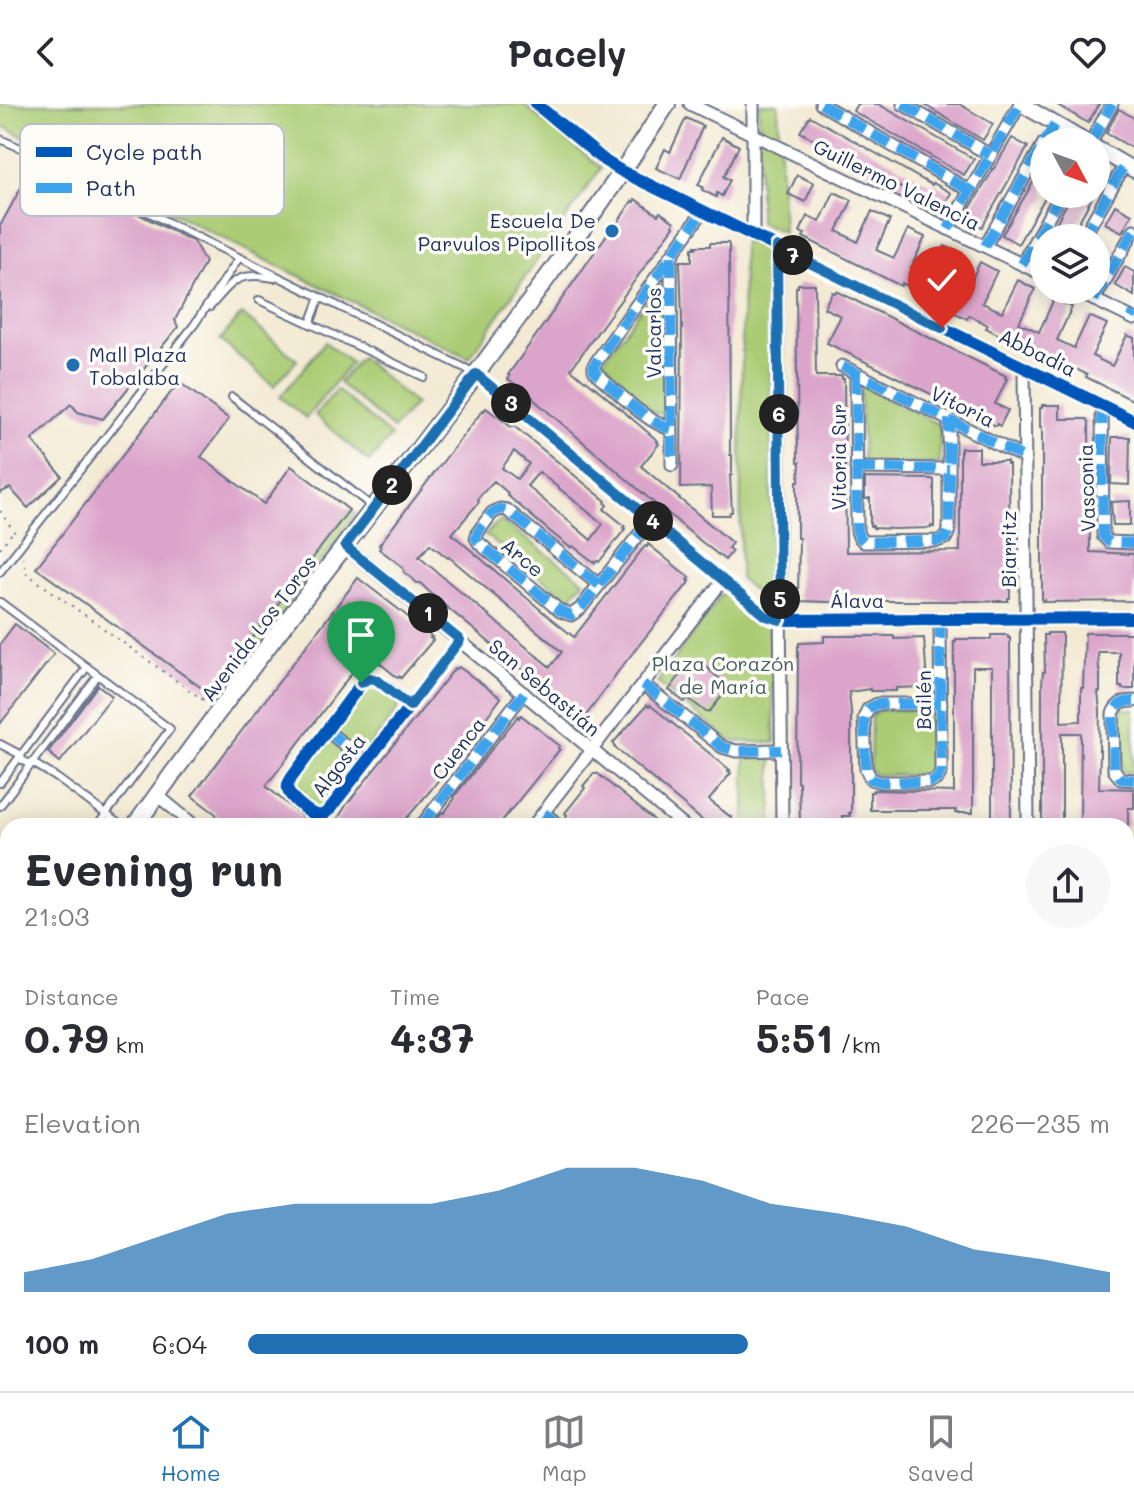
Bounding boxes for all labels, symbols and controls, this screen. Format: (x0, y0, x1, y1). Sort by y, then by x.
text: Pacely (508, 29, 626, 76)
icon: back (24, 30, 68, 74)
icon: heart (1066, 30, 1110, 74)
legend (20, 124, 284, 216)
north arrow (1030, 128, 1110, 208)
map controls (1030, 128, 1110, 304)
street label: Guillermo Valencia (809, 132, 985, 236)
text: Cycle path (86, 137, 202, 166)
text: Path (86, 173, 135, 202)
place label: Escuela De Parvulos Pipollitos (418, 207, 596, 256)
marker: Escuela De Parvulos Pipollitos (603, 222, 621, 240)
button: layers (1030, 224, 1110, 304)
pin: 7 (773, 235, 813, 275)
text: 7 (787, 240, 799, 269)
pin (908, 246, 976, 328)
icon: check (920, 258, 964, 302)
street label: Valcarlos (640, 287, 666, 379)
street label: Abbadia (995, 322, 1081, 382)
place label: Mall Plaza Tobalaba (89, 341, 187, 390)
marker: Mall Plaza Tobalaba (64, 356, 82, 374)
street label: Vitoria (927, 379, 999, 433)
pin: 3 (491, 383, 531, 423)
text: 3 (504, 388, 518, 417)
pin: 6 (759, 394, 799, 434)
text: 6 (772, 399, 786, 428)
street label: Vitoria Sur (825, 404, 851, 510)
street label: Vasconia (1071, 443, 1101, 533)
pin: 2 (372, 465, 412, 505)
text: 2 (386, 470, 398, 499)
pin: 4 (633, 501, 673, 541)
text: 4 (646, 506, 660, 535)
street label: Biarritz (995, 510, 1021, 588)
street label: Arce (496, 532, 550, 582)
street label: Avenida Los Toros (194, 550, 322, 706)
pin: 5 (760, 579, 800, 619)
text: 5 (774, 584, 786, 613)
street label: Álava (830, 587, 884, 613)
pin: 1 (408, 593, 448, 633)
text: 1 (423, 598, 433, 627)
pin (327, 601, 395, 683)
icon: arrive (339, 613, 383, 657)
street label: San Sebastián (484, 633, 606, 741)
park label: Plaza Corazón de María (652, 650, 794, 699)
street label: Bailén (910, 670, 936, 730)
street label: Cuenca (425, 711, 491, 785)
street label: Algosta (305, 728, 371, 802)
text: Evening run (24, 840, 283, 897)
button: share (1026, 844, 1110, 928)
text: 21:03 (24, 899, 89, 933)
text: Distance (24, 982, 119, 1011)
text: Time (390, 982, 440, 1011)
text: Pace (756, 982, 810, 1011)
text: 0.79 (24, 1011, 108, 1063)
text: 4:37 (390, 1011, 474, 1063)
text: 5:51 (756, 1011, 833, 1063)
text: km (108, 1030, 145, 1059)
text: /km (833, 1030, 881, 1059)
text: Elevation (24, 1106, 141, 1140)
text: 226–235 m (970, 1106, 1110, 1140)
text: 100 m (24, 1327, 99, 1361)
text: 6:04 (152, 1327, 207, 1361)
tab: Home (161, 1410, 221, 1487)
tab: Map (542, 1410, 587, 1487)
tab: Saved (908, 1410, 973, 1487)

